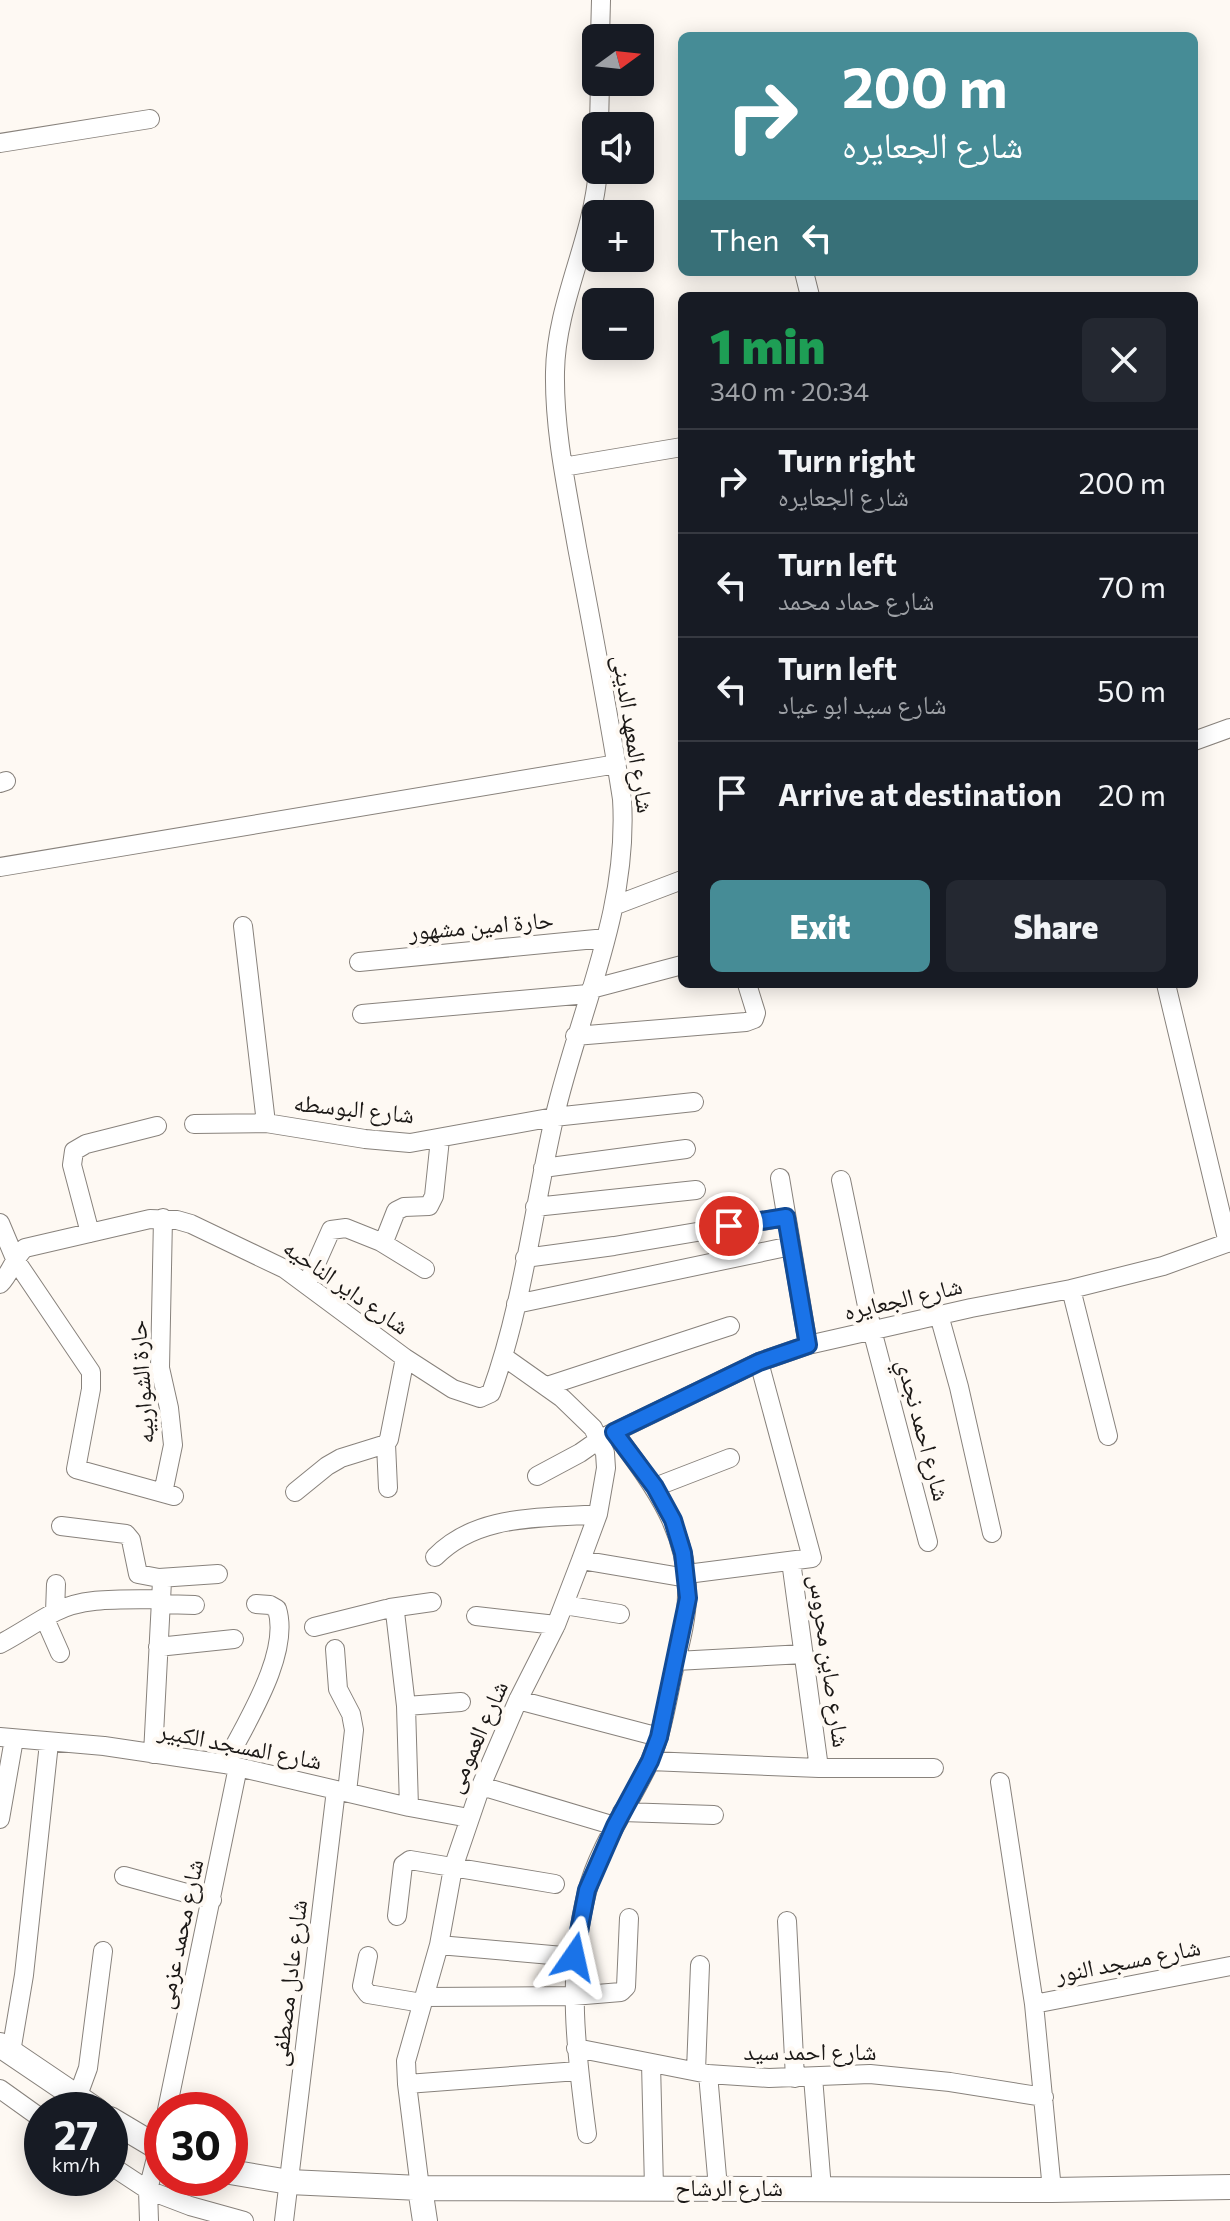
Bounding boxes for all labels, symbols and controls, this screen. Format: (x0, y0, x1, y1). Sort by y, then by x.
north arrow (582, 24, 654, 96)
map controls (582, 24, 654, 360)
text: 200 m (842, 51, 1008, 120)
icon: right (710, 64, 814, 168)
button: sound (582, 112, 654, 184)
text: شارع الجعايره (842, 121, 1023, 165)
button: + (582, 200, 654, 272)
icon: left (795, 216, 839, 260)
text: Then (710, 220, 779, 257)
button: − (582, 288, 654, 360)
text: 1 min (710, 315, 825, 374)
button: close (1082, 318, 1166, 402)
text: 340 m · 20:34 (710, 375, 869, 406)
text: Turn right (778, 441, 915, 478)
icon: right (710, 459, 754, 503)
text: 200 m (1078, 463, 1166, 500)
text: شارع الجعايره (778, 480, 909, 511)
text: Turn left (778, 545, 897, 582)
icon: left (710, 563, 754, 607)
text: 70 m (1099, 567, 1166, 604)
text: شارع حماد محمد (778, 584, 934, 615)
text: Turn left (778, 649, 897, 686)
street label: شارع المعهد الدينى (606, 653, 661, 815)
icon: left (710, 667, 754, 711)
text: 50 m (1097, 671, 1166, 708)
text: شارع سيد ابو عياد (778, 688, 947, 719)
icon: arrive (710, 771, 754, 815)
text: Arrive at destination (778, 775, 1062, 812)
text: 20 m (1098, 775, 1166, 812)
button: Exit (710, 880, 930, 972)
button: Share (946, 880, 1166, 972)
street label: حارة امين مشهور (406, 904, 555, 946)
street label: شارع البوسطه (292, 1087, 416, 1130)
pin (695, 1192, 763, 1260)
icon: arrive (707, 1204, 751, 1248)
street label: شارع داير الناحيه (277, 1232, 415, 1341)
street label: شارع الجعايره (841, 1270, 965, 1327)
street label: حارة الشواربيه (122, 1319, 160, 1445)
street label: شارع احمد نجدي (886, 1355, 957, 1505)
street label: شارع صاين محروس (802, 1573, 857, 1749)
street label: شارع العمومى (438, 1676, 515, 1798)
street label: شارع المسجد الكبير (155, 1714, 325, 1777)
street label: شارع محمد عزمى (149, 1856, 211, 2012)
street label: شارع عادل مصطفى (263, 1898, 314, 2068)
position arrow (532, 1915, 616, 1999)
street label: شارع مسجد النور (1052, 1931, 1203, 1990)
street label: شارع احمد سيد (744, 2036, 876, 2067)
speed limit sign: 30 (144, 2092, 248, 2196)
text: 27 (54, 2109, 98, 2158)
text: km/h (52, 2152, 100, 2176)
street label: شارع الرشاح (675, 2172, 783, 2203)

